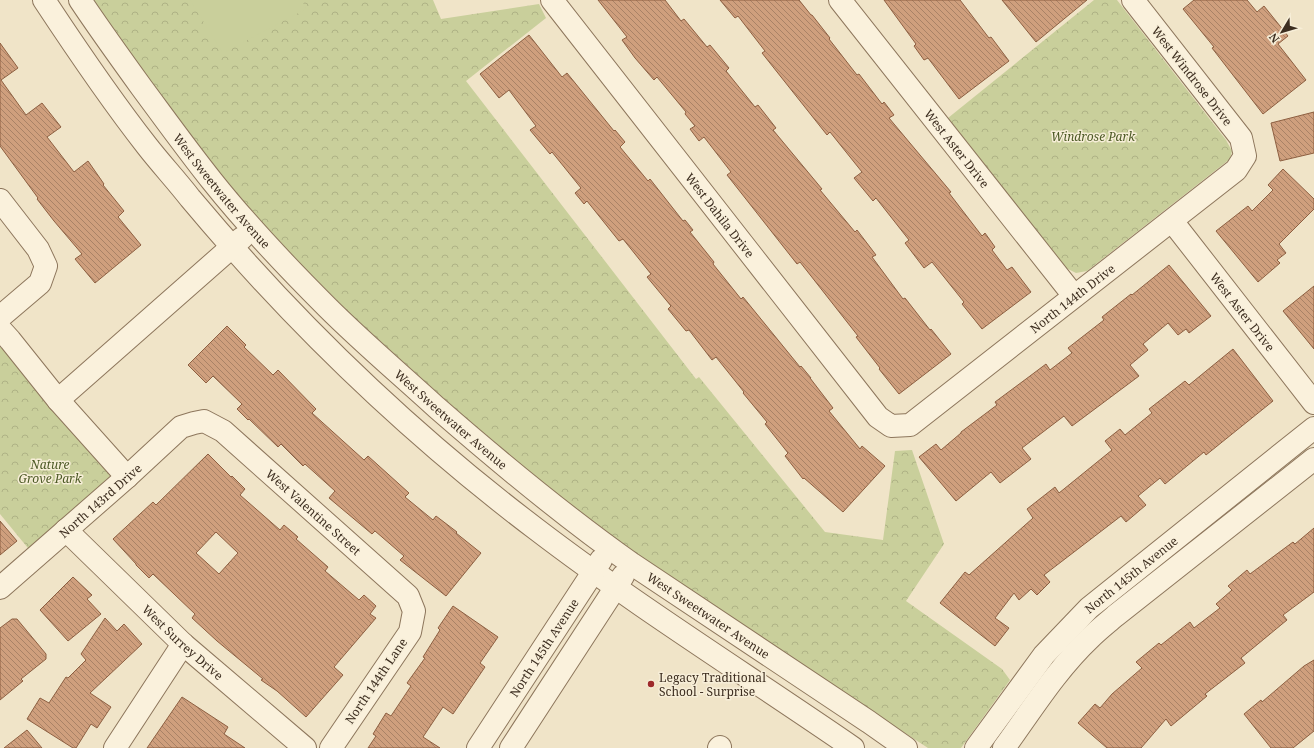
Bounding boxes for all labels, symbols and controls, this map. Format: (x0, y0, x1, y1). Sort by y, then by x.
north arrow (1262, 12, 1302, 52)
street label: West Windrose Drive (1148, 23, 1236, 129)
text: N (1265, 30, 1282, 46)
street label: West Aster Drive (921, 105, 994, 191)
park label: Windrose Park (1051, 128, 1136, 145)
street label: West Sweetwater Avenue (170, 130, 275, 252)
street label: West Dahila Drive (682, 169, 759, 261)
street label: North 144th Drive (1026, 260, 1118, 337)
street label: West Aster Drive (1207, 269, 1279, 355)
street label: West Sweetwater Avenue (391, 365, 511, 473)
park label: Nature Grove Park (18, 456, 83, 487)
street label: North 143rd Drive (55, 459, 145, 541)
street label: West Valentine Street (262, 465, 365, 559)
street label: North 145th Avenue (1081, 532, 1181, 617)
street label: West Sweetwater Avenue (644, 568, 773, 662)
street label: North 145th Avenue (505, 595, 582, 700)
street label: West Surrey Drive (139, 601, 227, 683)
street label: North 144th Lane (341, 635, 411, 727)
place label: Legacy Traditional School - Surprise (659, 669, 766, 700)
marker: Legacy Traditional School - Surprise (646, 679, 656, 689)

